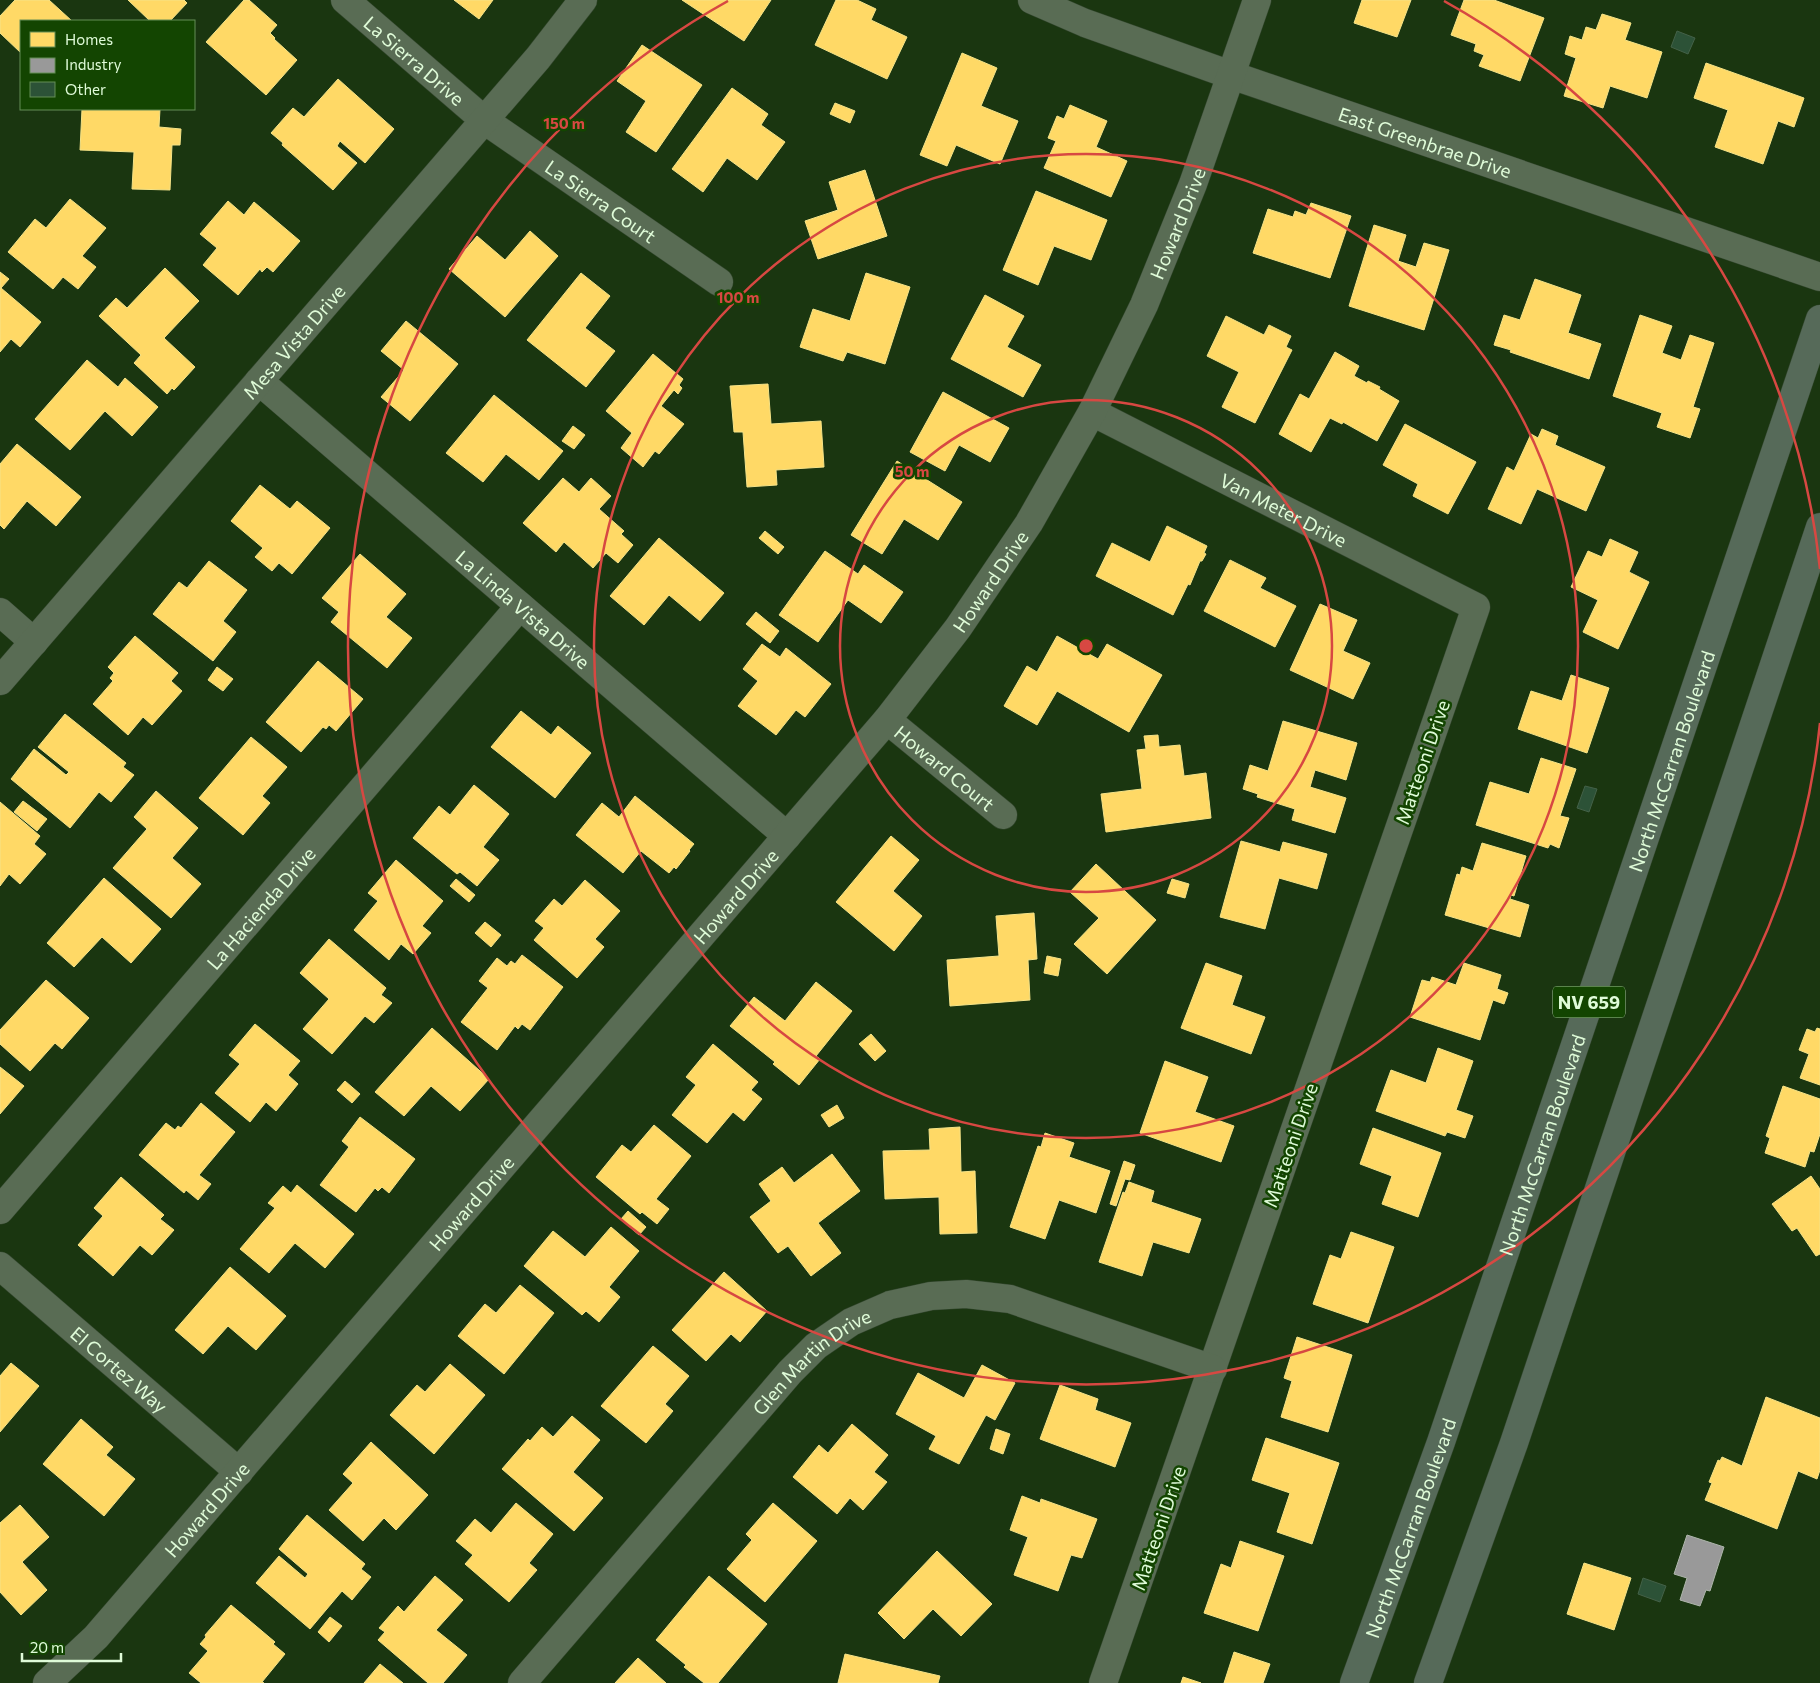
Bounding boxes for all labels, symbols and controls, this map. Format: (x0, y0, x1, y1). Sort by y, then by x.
street label: La Sierra Drive (360, 11, 469, 110)
legend (20, 20, 195, 110)
text: Homes (65, 30, 113, 48)
text: Industry (65, 55, 122, 73)
text: Other (65, 80, 106, 98)
street label: East Greenbrae Drive (1336, 101, 1515, 182)
text: 150 m (543, 114, 585, 132)
street label: La Sierra Court (541, 155, 661, 247)
street label: Howard Drive (1144, 164, 1209, 282)
street label: Mesa Vista Drive (238, 279, 349, 403)
text: 100 m (717, 288, 759, 306)
text: 50 m (895, 462, 929, 480)
street label: Van Meter Drive (1216, 468, 1351, 551)
street label: Howard Drive (947, 526, 1032, 636)
street label: La Linda Vista Drive (452, 545, 595, 673)
centre of rings (1077, 637, 1095, 655)
street label: North McCarran Boulevard (1623, 647, 1719, 875)
street label: Matteoni Drive (1390, 697, 1454, 827)
street label: Howard Court (890, 720, 1000, 815)
street label: La Hacienda Drive (201, 842, 319, 974)
street label: Howard Drive (688, 844, 783, 948)
road number: NV 659 (1553, 986, 1625, 1018)
street label: North McCarran Boulevard (1493, 1031, 1589, 1258)
street label: Matteoni Drive (1258, 1080, 1322, 1210)
street label: Howard Drive (424, 1150, 518, 1255)
street label: Glen Martin Drive (747, 1303, 874, 1419)
street label: El Cortez Way (67, 1321, 173, 1417)
street label: North McCarran Boulevard (1360, 1415, 1460, 1641)
street label: Howard Drive (159, 1457, 254, 1561)
street label: Matteoni Drive (1126, 1463, 1190, 1593)
scale bar (22, 1630, 121, 1662)
text: 20 m (30, 1638, 64, 1656)

